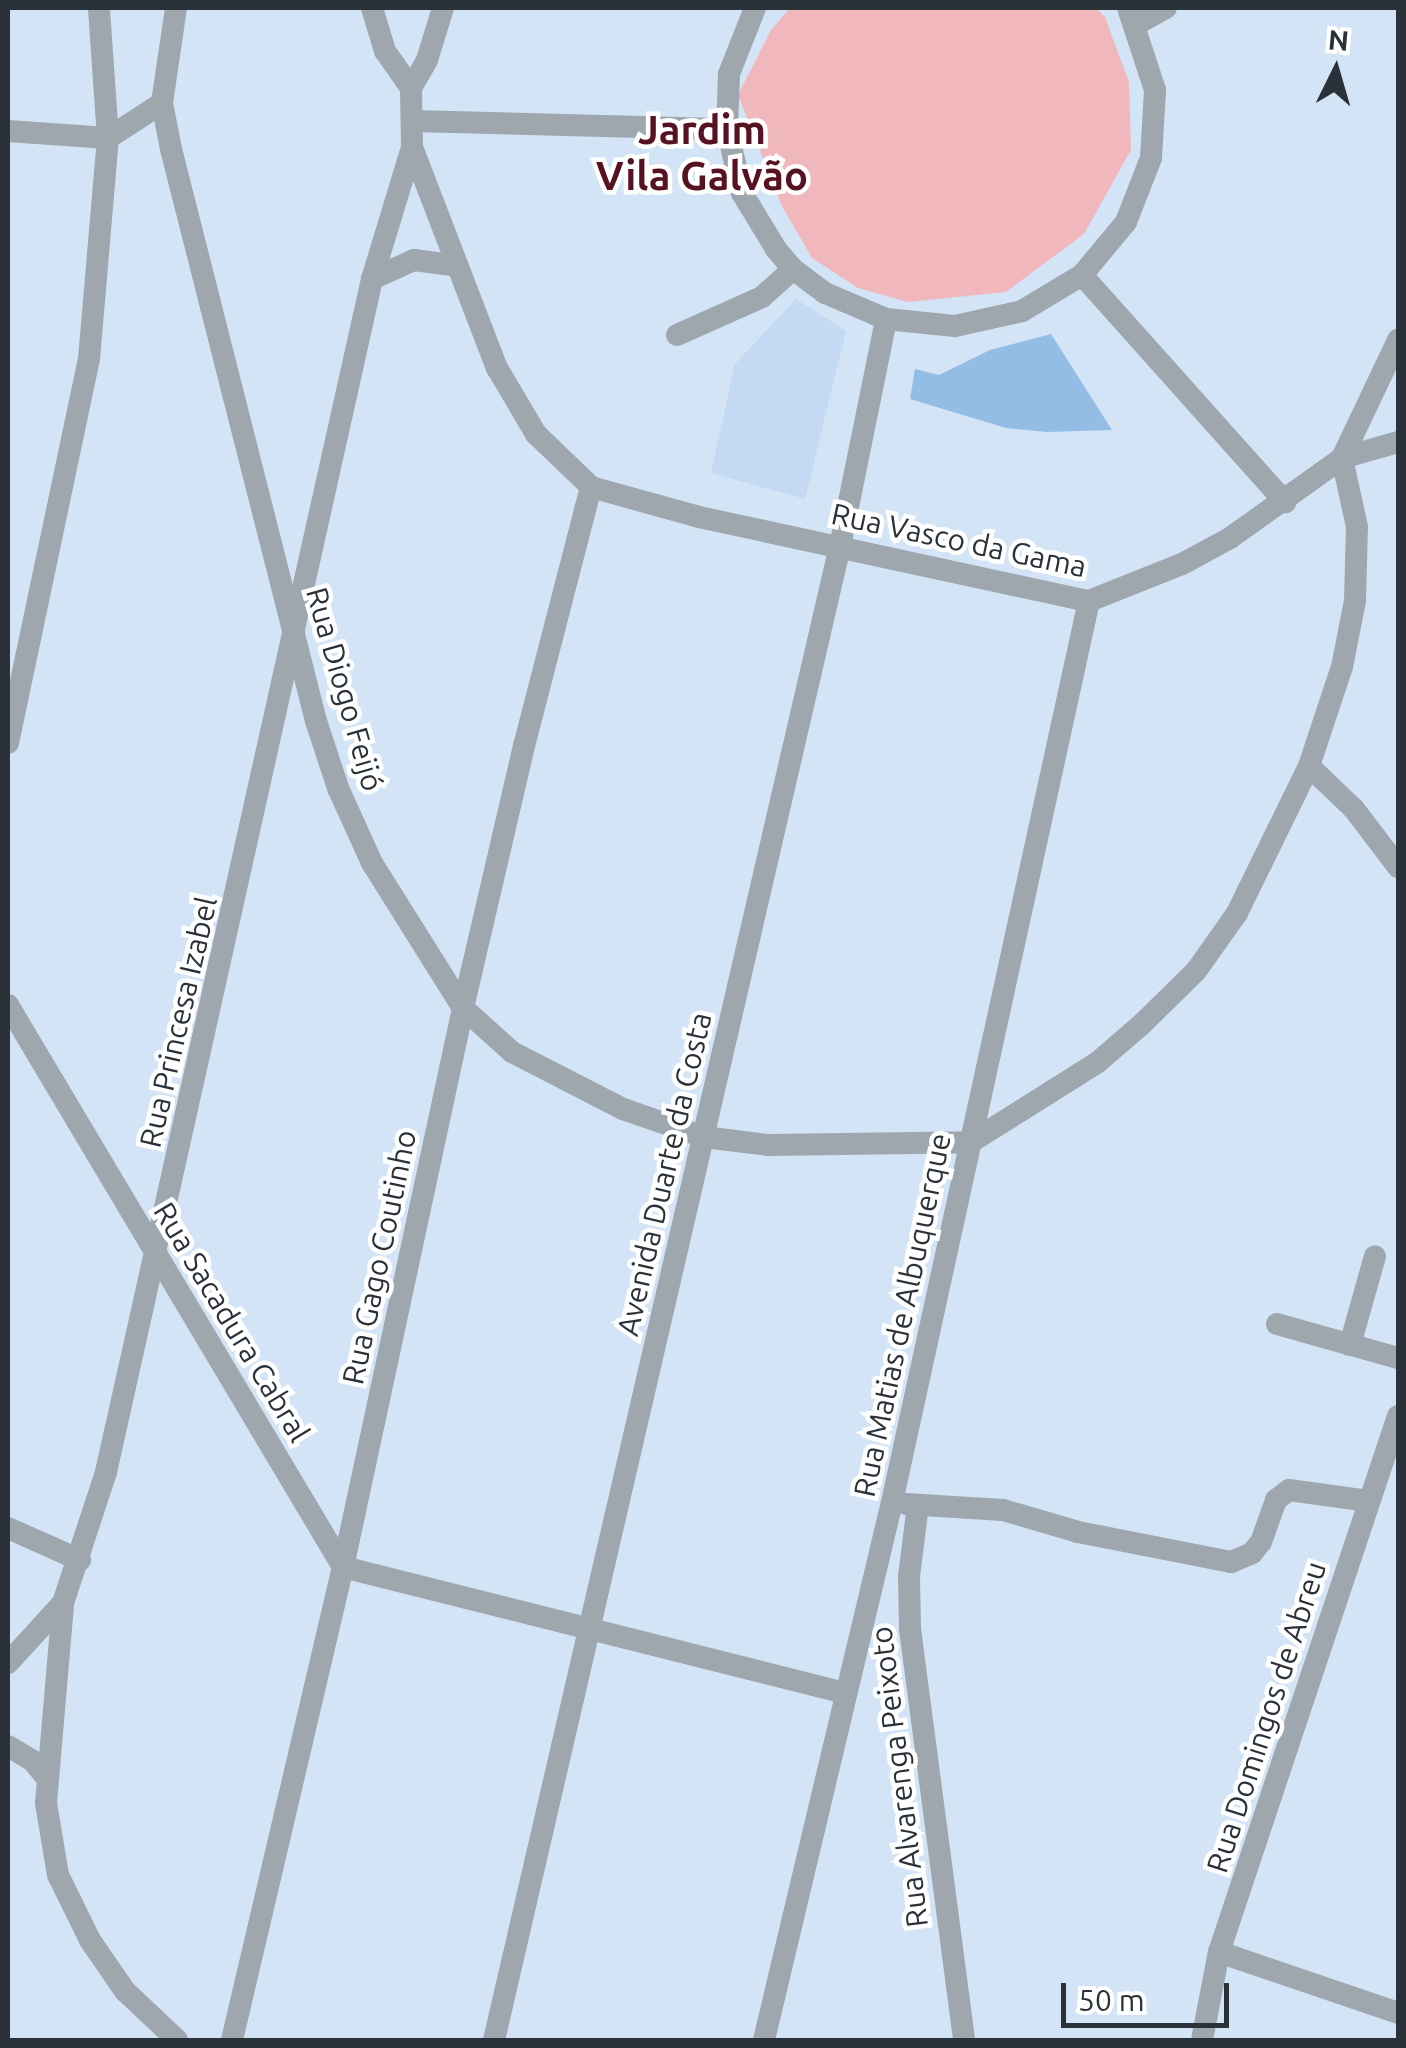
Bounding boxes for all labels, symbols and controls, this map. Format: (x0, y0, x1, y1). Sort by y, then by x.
north arrow (1286, 20, 1386, 120)
text: N (1327, 23, 1350, 56)
district label: Jardim Vila Galvão (596, 106, 808, 200)
street label: Rua Vasco da Gama (828, 495, 1090, 585)
street label: Rua Diogo Feijó (299, 583, 391, 795)
street label: Rua Princesa Izabel (132, 893, 224, 1151)
street label: Avenida Duarte da Costa (609, 1009, 719, 1339)
street label: Rua Gago Coutinho (334, 1127, 424, 1387)
street label: Rua Matias de Albuquerque (846, 1130, 958, 1500)
street label: Rua Sacadura Cabral (146, 1196, 318, 1448)
street label: Rua Domingos de Abreu (1199, 1557, 1333, 1877)
street label: Rua Alvarenga Peixoto (863, 1625, 935, 1929)
scale bar (1066, 1963, 1234, 2025)
text: 50 m (1078, 1983, 1145, 2017)

